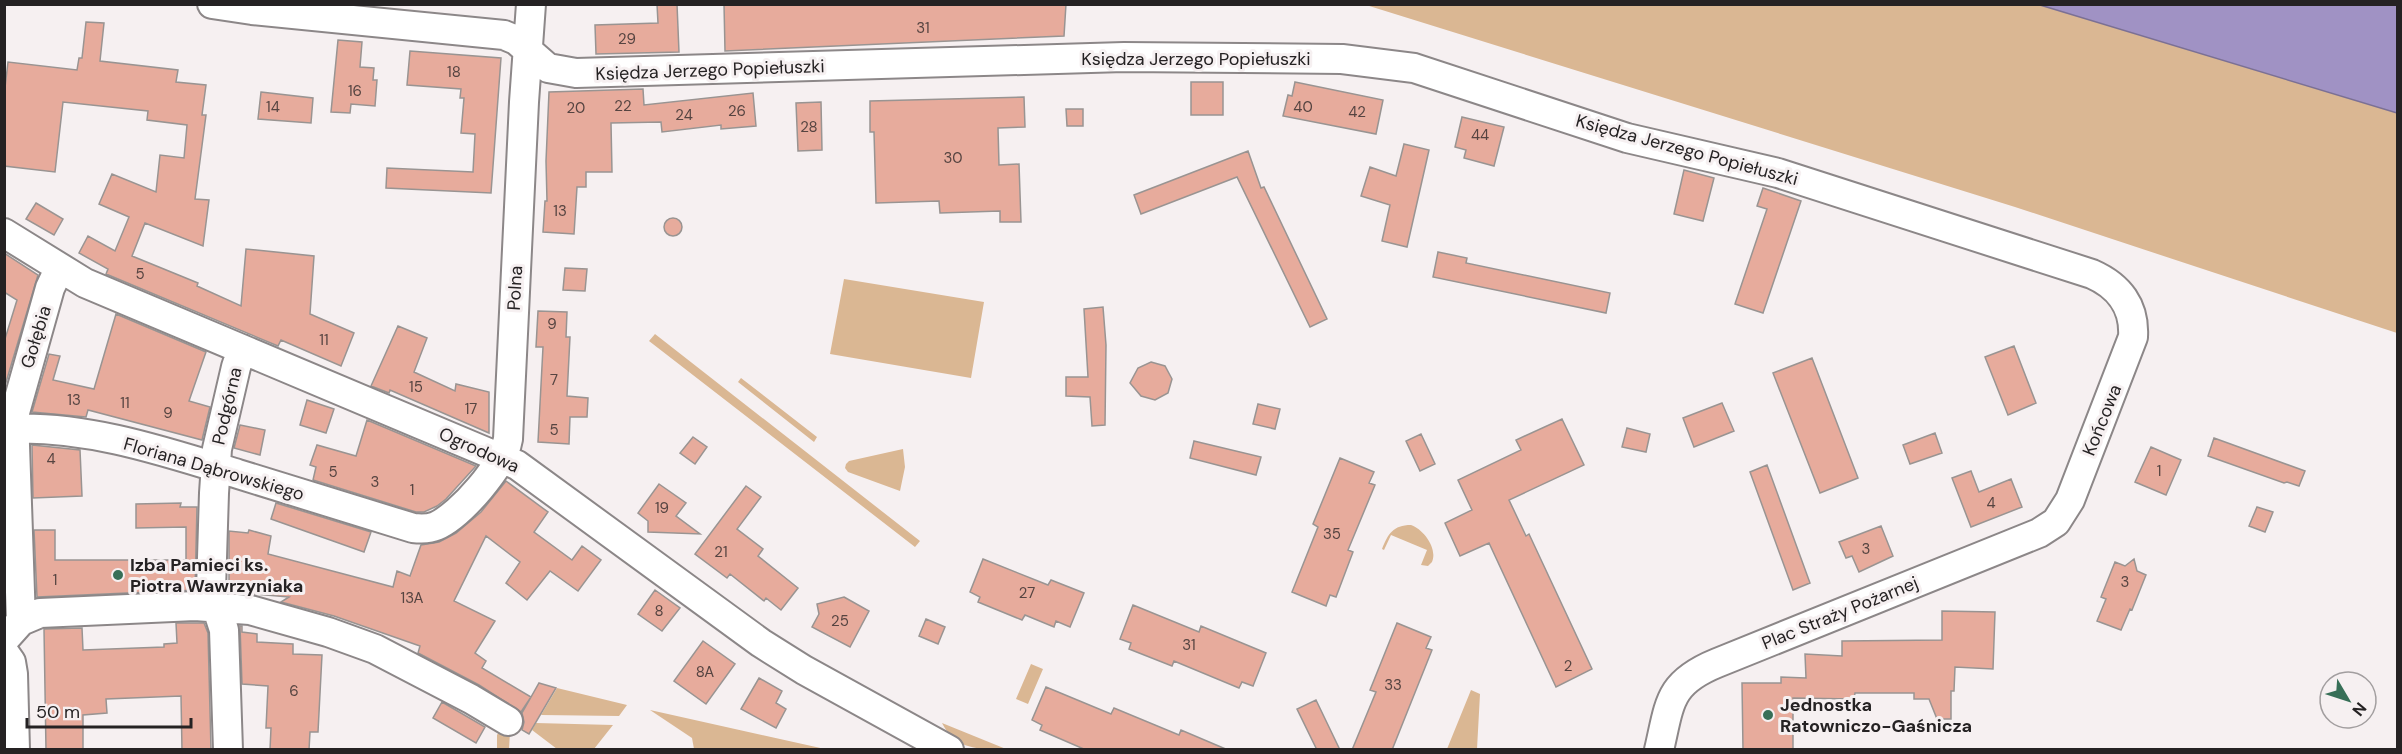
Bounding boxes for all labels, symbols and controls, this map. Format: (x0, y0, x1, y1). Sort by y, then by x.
house number: 31 (916, 18, 930, 38)
house number: 29 (618, 29, 636, 49)
street label: Księdza Jerzego Popiełuszki (1081, 47, 1311, 71)
street label: Księdza Jerzego Popiełuszki (595, 54, 825, 86)
house number: 18 (447, 62, 461, 82)
house number: 16 (348, 81, 362, 101)
house number: 22 (614, 96, 632, 116)
house number: 14 (266, 97, 280, 117)
house number: 40 (1293, 97, 1313, 117)
house number: 20 (567, 98, 585, 118)
house number: 26 (728, 101, 746, 121)
house number: 42 (1348, 102, 1366, 122)
house number: 24 (675, 105, 693, 125)
street label: Księdza Jerzego Popiełuszki (1573, 109, 1801, 191)
house number: 28 (800, 117, 818, 137)
house number: 44 (1471, 125, 1489, 145)
house number: 30 (943, 148, 963, 168)
house number: 13 (553, 201, 567, 221)
house number: 5 (135, 264, 145, 284)
street label: Polna (502, 265, 528, 311)
street label: Gołębia (15, 303, 57, 371)
house number: 9 (547, 314, 557, 334)
house number: 11 (319, 330, 329, 350)
street label: Podgórna (206, 365, 248, 447)
house number: 7 (550, 370, 558, 390)
house number: 15 (409, 377, 423, 397)
street label: Końcowa (2077, 381, 2127, 459)
house number: 13 (67, 390, 81, 410)
house number: 11 (120, 393, 130, 413)
house number: 17 (465, 399, 477, 419)
house number: 9 (163, 403, 173, 423)
house number: 5 (549, 420, 559, 440)
street label: Ogrodowa (435, 422, 523, 478)
street label: Floriana Dąbrowskiego (121, 432, 307, 506)
house number: 4 (46, 449, 56, 469)
house number: 1 (2157, 461, 2161, 481)
house number: 5 (328, 462, 338, 482)
house number: 3 (371, 472, 379, 492)
house number: 1 (410, 480, 414, 500)
house number: 4 (1986, 493, 1996, 513)
house number: 19 (655, 498, 669, 518)
house number: 35 (1323, 524, 1341, 544)
house number: 3 (1862, 539, 1870, 559)
house number: 21 (714, 542, 728, 562)
place label: Izba Pamieci ks. Piotra Wawrzyniaka (130, 553, 303, 598)
marker: Izba Pamieci ks. Piotra Wawrzyniaka (111, 568, 125, 582)
house number: 1 (53, 570, 57, 590)
street label: Plac Straży Pożarnej (1758, 571, 1922, 655)
house number: 3 (2121, 572, 2129, 592)
house number: 27 (1019, 583, 1035, 603)
house number: 13A (401, 588, 423, 608)
house number: 8 (654, 601, 664, 621)
house number: 25 (831, 611, 849, 631)
house number: 31 (1182, 635, 1196, 655)
house number: 2 (1564, 656, 1572, 676)
house number: 8A (696, 662, 714, 682)
north arrow (2318, 670, 2378, 730)
house number: 33 (1384, 675, 1402, 695)
house number: 6 (289, 681, 299, 701)
scale bar (27, 691, 190, 729)
place label: Jednostka Ratowniczo-Gaśnicza (1780, 693, 1972, 738)
text: N (2347, 698, 2371, 720)
text: 50 m (36, 700, 80, 724)
marker: Jednostka Ratowniczo-Gaśnicza (1761, 708, 1775, 722)

